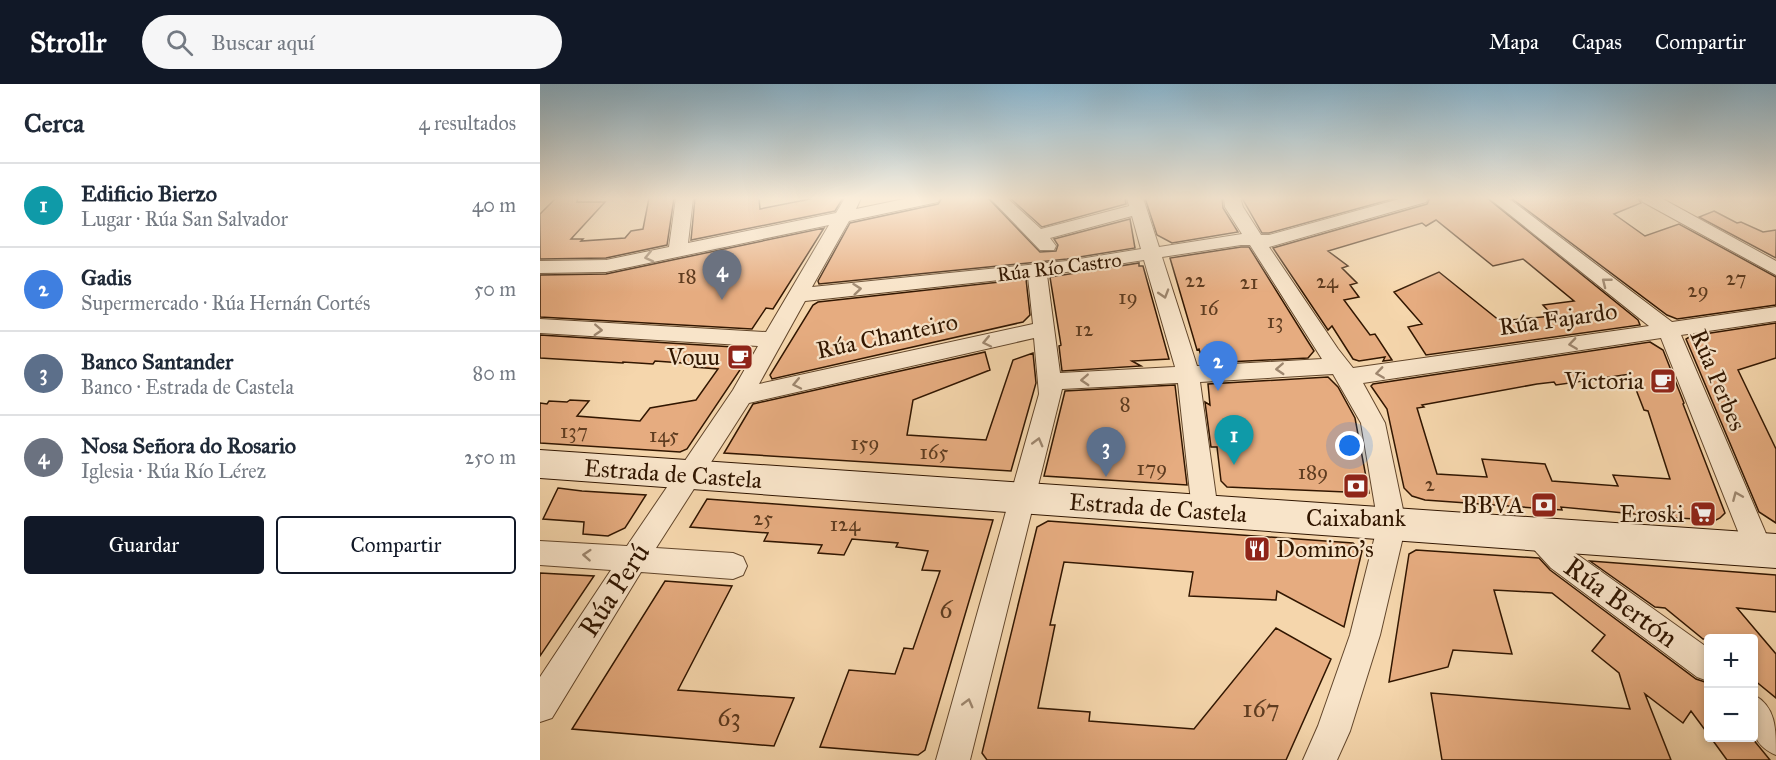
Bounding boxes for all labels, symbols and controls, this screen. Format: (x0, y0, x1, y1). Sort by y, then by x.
search box (142, 15, 562, 69)
text: Strollr (30, 25, 106, 60)
icon: search (163, 26, 196, 59)
text: Buscar aquí (211, 29, 315, 56)
text: Mapa (1489, 29, 1539, 55)
text: Capas (1572, 29, 1622, 55)
text: Compartir (1655, 29, 1746, 55)
text: Cerca (24, 107, 84, 139)
text: 4 resultados (418, 111, 516, 135)
text: Edificio Bierzo (81, 180, 217, 207)
text: 1 (40, 193, 47, 217)
text: 40 m (472, 193, 516, 217)
text: Lugar · Rúa San Salvador (81, 207, 288, 231)
street label: Rúa Río Castro (995, 247, 1123, 287)
one-way arrow (644, 249, 654, 262)
pin: 4 (702, 250, 741, 300)
house number: 18 (677, 263, 697, 289)
text: Gadis (81, 264, 132, 291)
house number: 27 (1726, 265, 1747, 291)
house number: 22 (1185, 267, 1206, 293)
house number: 24 (1316, 268, 1339, 294)
house number: 21 (1240, 269, 1258, 295)
text: 2 (39, 277, 48, 301)
text: 50 m (474, 277, 516, 301)
house number: 29 (1687, 277, 1709, 303)
one-way arrow (1602, 278, 1613, 289)
one-way arrow (853, 283, 862, 296)
house number: 19 (1118, 284, 1138, 310)
one-way arrow (1157, 288, 1169, 299)
text: Supermercado · Rúa Hernán Cortés (81, 291, 370, 315)
house number: 16 (1199, 295, 1220, 321)
street label: Rúa Fajardo (1497, 296, 1619, 342)
street label: Rúa Chanteiro (814, 306, 960, 366)
house number: 13 (1267, 308, 1283, 334)
house number: 12 (1075, 316, 1094, 342)
one-way arrow (594, 323, 603, 336)
street label: Rúa Perbes (1683, 325, 1753, 435)
one-way arrow (982, 335, 992, 348)
one-way arrow (1568, 338, 1577, 350)
place label: Vouu (666, 342, 720, 372)
cafe icon: Vouu (725, 342, 755, 372)
pin: 2 (1198, 342, 1238, 391)
text: Banco Santander (81, 348, 233, 375)
text: 3 (40, 361, 48, 385)
text: 80 m (473, 361, 516, 385)
one-way arrow (1275, 362, 1284, 375)
one-way arrow (1375, 366, 1384, 378)
place label: Victoria (1563, 366, 1645, 396)
cafe icon: Victoria (1648, 366, 1678, 396)
one-way arrow (1080, 374, 1089, 387)
text: Banco · Estrada de Castela (81, 375, 294, 399)
one-way arrow (792, 377, 802, 390)
house number: 8 (1119, 391, 1131, 417)
pin: 1 (1214, 416, 1254, 465)
house number: 137 (560, 418, 588, 444)
house number: 145 (649, 422, 679, 448)
pin: 3 (1086, 428, 1126, 477)
house number: 159 (850, 430, 880, 456)
your location (1335, 431, 1364, 460)
text: Nosa Señora do Rosario (81, 432, 296, 459)
one-way arrow (1030, 437, 1043, 447)
house number: 165 (920, 439, 949, 465)
text: 4 (38, 445, 49, 469)
text: 250 m (464, 445, 516, 469)
street label: Estrada de Castela (583, 453, 764, 495)
house number: 179 (1137, 455, 1167, 481)
text: Iglesia · Rúa Río Lérez (81, 459, 266, 483)
house number: 189 (1298, 459, 1328, 485)
bank icon: Caixabank (1341, 471, 1371, 501)
house number: 2 (1425, 471, 1436, 497)
street label: Estrada de Castela (1068, 487, 1249, 529)
place label: BBVA (1462, 490, 1524, 520)
bank icon: BBVA (1529, 490, 1559, 520)
one-way arrow (1732, 491, 1744, 502)
place label: Eroski (1619, 499, 1684, 529)
supermarket icon: Eroski (1688, 499, 1718, 529)
place label: Caixabank (1306, 503, 1407, 533)
house number: 25 (753, 505, 773, 531)
house number: 124 (830, 511, 861, 537)
button: Guardar (24, 516, 264, 574)
button: Compartir (276, 516, 516, 574)
restaurant icon: Domino's (1242, 534, 1272, 564)
place label: Domino's (1276, 534, 1374, 564)
street label: Rúa Perú (571, 536, 657, 643)
one-way arrow (582, 549, 591, 562)
street label: Rúa Bertón (1557, 549, 1685, 655)
house number: 6 (939, 593, 953, 625)
map controls (1704, 634, 1758, 742)
button: + (1704, 634, 1758, 688)
button: − (1704, 688, 1758, 742)
house number: 167 (1242, 692, 1280, 724)
one-way arrow (961, 699, 974, 709)
house number: 63 (717, 701, 741, 733)

